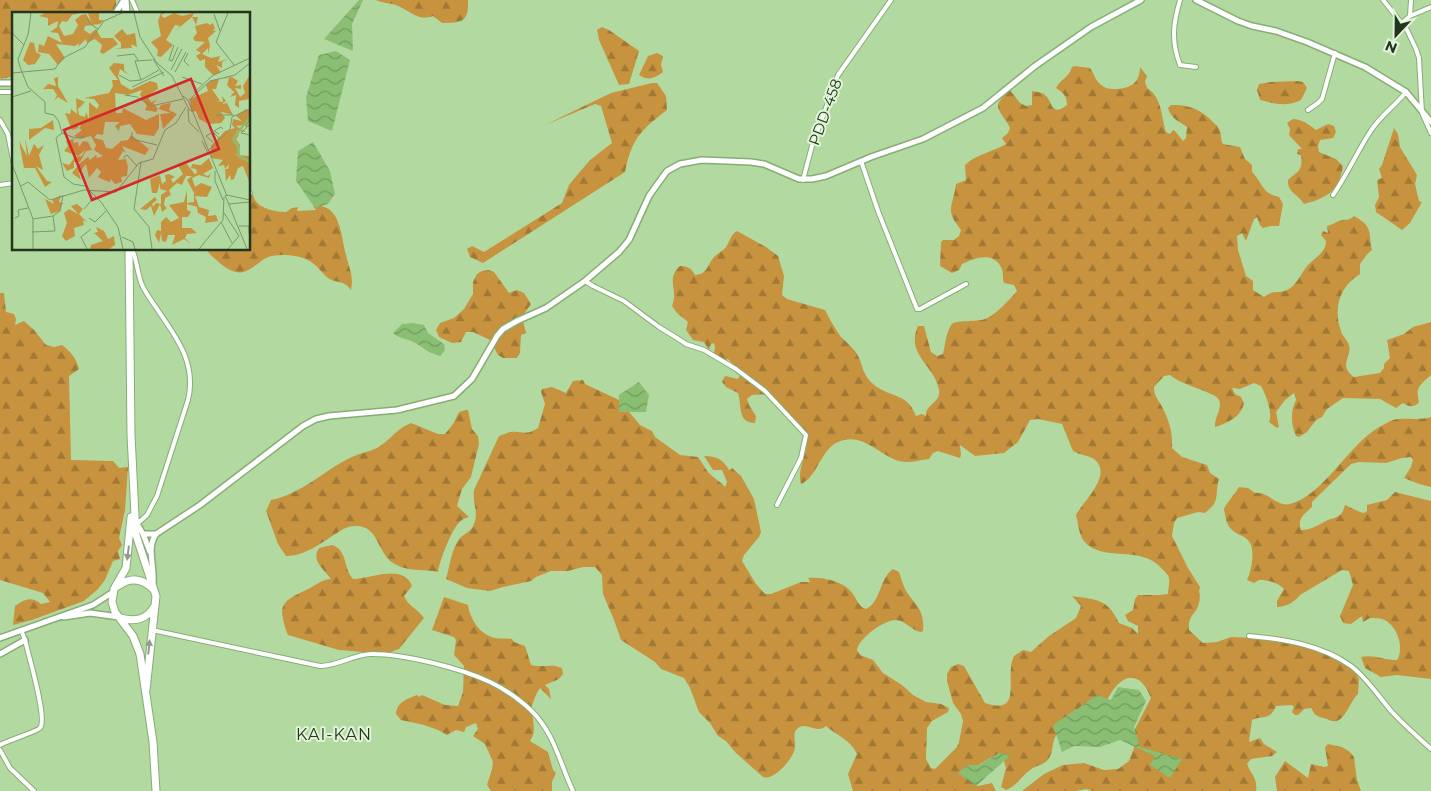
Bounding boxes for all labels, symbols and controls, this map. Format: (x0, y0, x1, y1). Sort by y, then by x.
north arrow (1371, 10, 1421, 60)
inset map (12, 12, 250, 250)
text: N (1383, 37, 1400, 58)
street label: PDD-458 (804, 76, 846, 148)
one-way arrow (124, 545, 132, 561)
one-way arrow (145, 638, 153, 654)
district label: KAI-KAN (296, 725, 372, 744)

